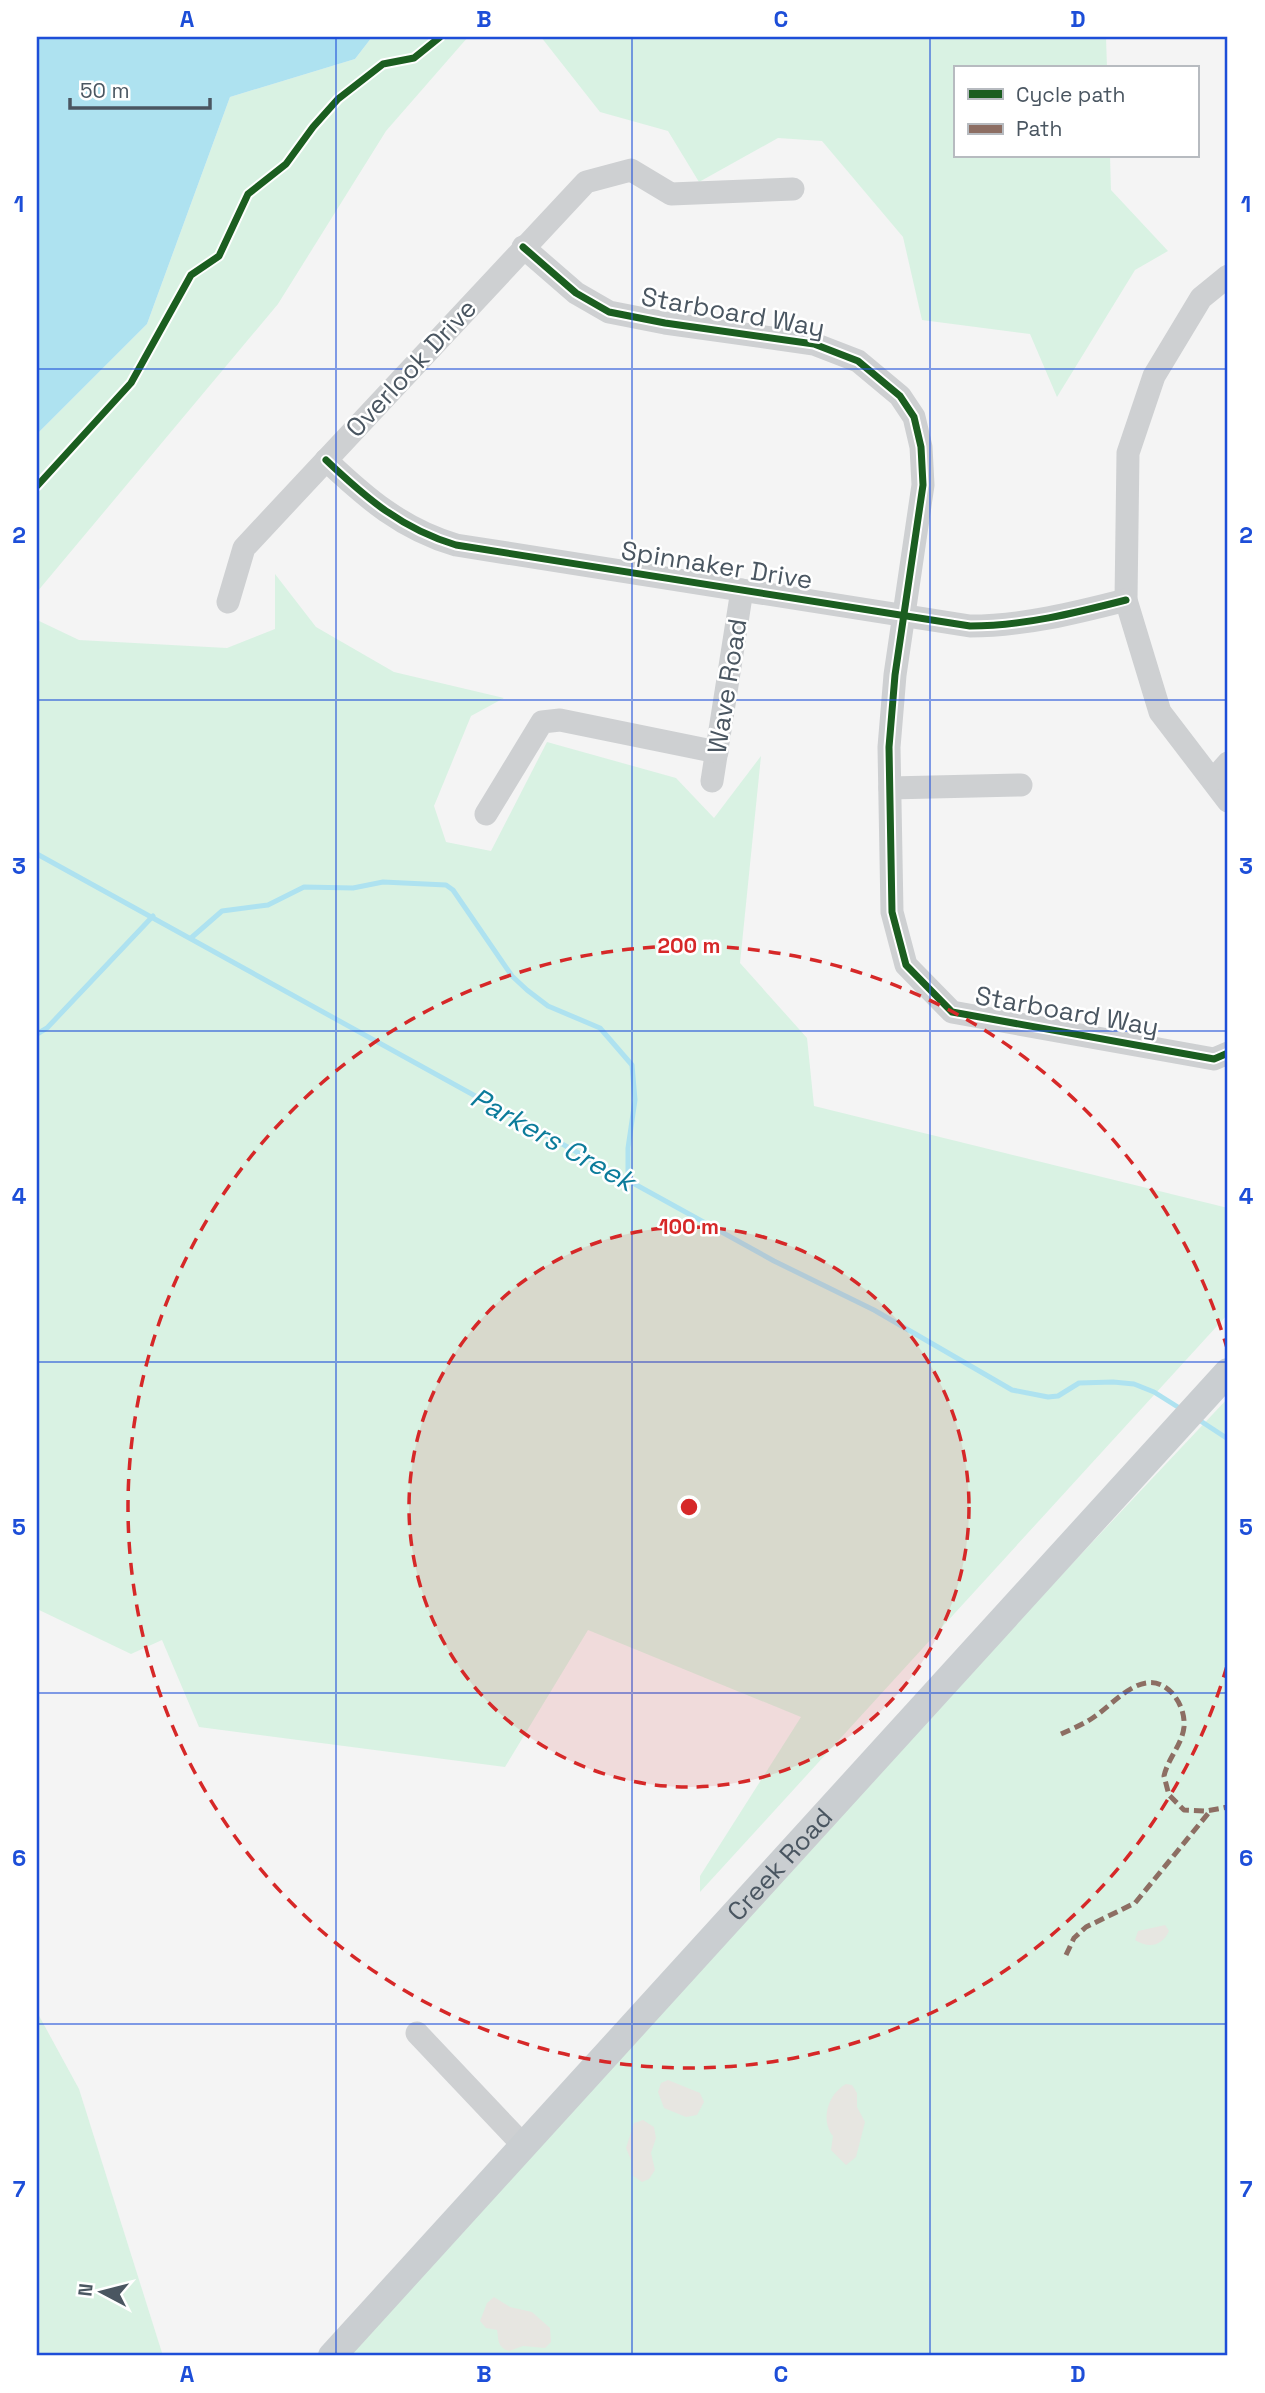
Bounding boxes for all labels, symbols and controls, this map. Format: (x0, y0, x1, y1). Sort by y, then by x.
text: A (180, 4, 195, 34)
text: B (476, 4, 492, 34)
text: C (774, 4, 788, 34)
text: D (1070, 4, 1086, 34)
scale bar (70, 66, 210, 110)
legend (954, 66, 1198, 158)
text: 50 m (80, 77, 130, 104)
text: Cycle path (1016, 81, 1125, 108)
text: Path (1016, 115, 1062, 142)
text: 1 (14, 189, 24, 219)
text: 1 (1241, 189, 1251, 219)
street label: Starboard Way (638, 279, 828, 345)
street label: Overlook Drive (338, 291, 484, 445)
text: 2 (12, 520, 26, 550)
text: 2 (1239, 520, 1253, 550)
street label: Spinnaker Drive (619, 533, 815, 597)
street label: Wave Road (700, 616, 754, 756)
text: 3 (12, 851, 26, 881)
text: 3 (1239, 851, 1253, 881)
text: 200 m (658, 932, 720, 959)
street label: Starboard Way (972, 978, 1162, 1044)
water label: Parkers Creek (464, 1079, 644, 1200)
text: 4 (12, 1181, 27, 1211)
text: 4 (1239, 1181, 1254, 1211)
text: 100 m (659, 1213, 719, 1240)
centre of rings (677, 1495, 701, 1519)
text: 5 (12, 1512, 26, 1542)
text: 5 (1239, 1512, 1253, 1542)
street label: Creek Road (720, 1801, 840, 1928)
text: 6 (12, 1843, 26, 1873)
text: 6 (1239, 1843, 1253, 1873)
text: 7 (13, 2174, 26, 2204)
text: 7 (1240, 2174, 1253, 2204)
north arrow (66, 2256, 136, 2326)
text: N (72, 2282, 99, 2298)
text: A (180, 2359, 195, 2389)
text: B (476, 2359, 492, 2389)
text: C (774, 2359, 788, 2389)
text: D (1070, 2359, 1086, 2389)

